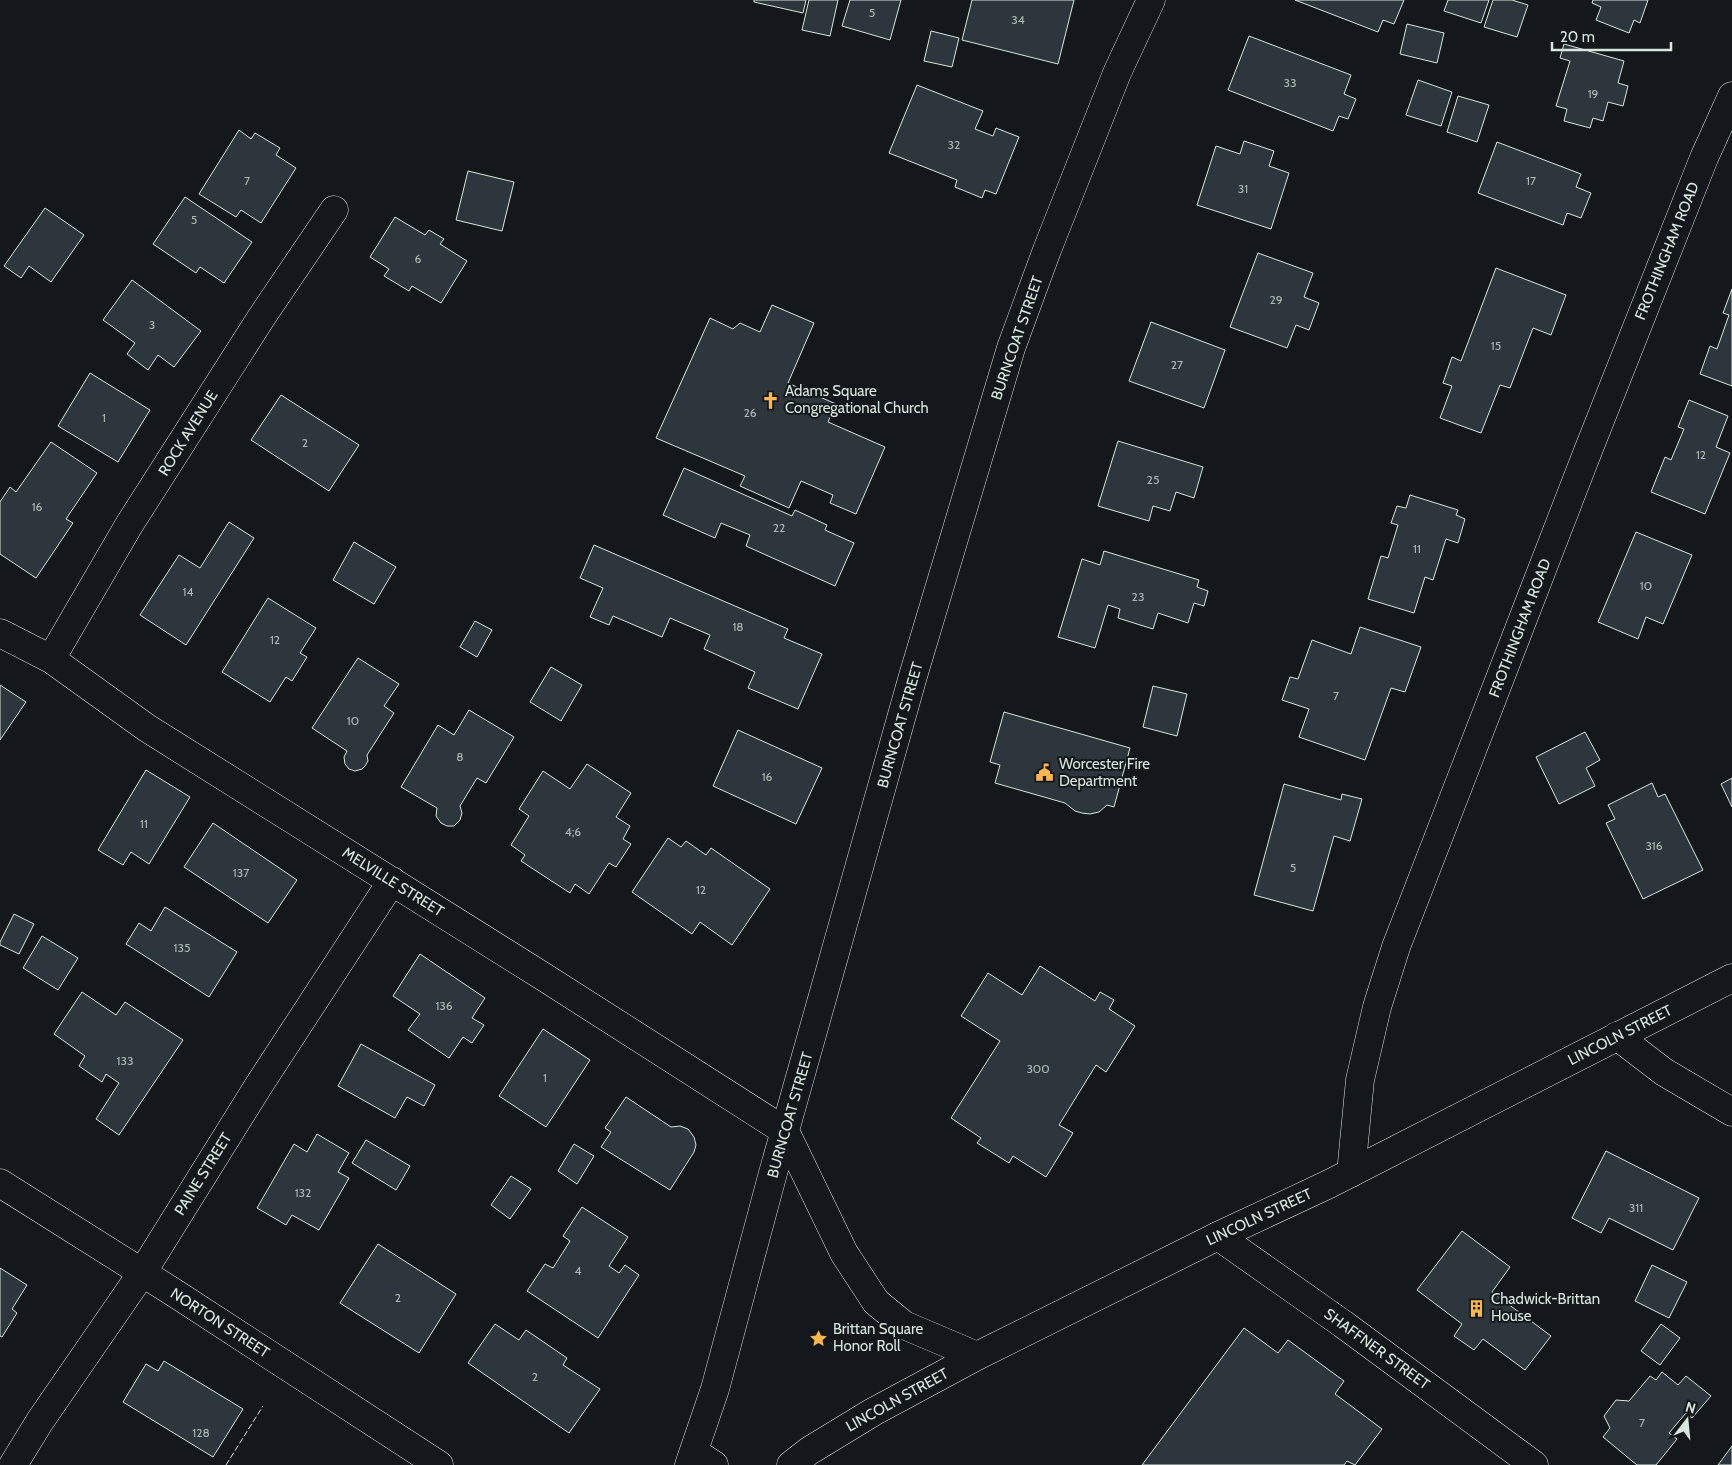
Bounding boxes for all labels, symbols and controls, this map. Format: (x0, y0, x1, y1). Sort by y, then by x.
house number: 5 (869, 5, 875, 20)
house number: 34 (1011, 12, 1025, 27)
scale bar (1552, 20, 1671, 52)
text: 20 m (1560, 28, 1595, 46)
house number: 33 (1284, 75, 1296, 90)
house number: 19 (1588, 86, 1599, 101)
house number: 32 (948, 137, 960, 152)
house number: 7 (244, 173, 250, 188)
house number: 17 (1526, 173, 1536, 188)
street label: FROTHINGHAM ROAD (1631, 179, 1703, 323)
house number: 31 (1238, 181, 1248, 196)
house number: 5 (191, 212, 197, 227)
house number: 6 (415, 251, 422, 266)
street label: BURNCOAT STREET (987, 274, 1047, 402)
house number: 29 (1269, 292, 1283, 307)
house number: 3 (149, 317, 155, 332)
house number: 15 (1491, 338, 1501, 353)
house number: 27 (1171, 357, 1183, 372)
place label: Adams Square Congregational Church (785, 382, 929, 417)
street label: ROCK AVENUE (155, 387, 221, 479)
church icon: Adams Square Congregational Church (761, 390, 781, 410)
house number: 26 (743, 405, 757, 420)
house number: 1 (102, 410, 106, 425)
house number: 2 (302, 435, 308, 450)
house number: 12 (1696, 447, 1706, 462)
house number: 25 (1147, 472, 1159, 487)
house number: 16 (32, 499, 43, 514)
house number: 22 (773, 520, 785, 535)
house number: 11 (1413, 541, 1421, 556)
street label: FROTHINGHAM ROAD (1485, 556, 1555, 700)
house number: 10 (1640, 578, 1652, 593)
house number: 14 (183, 584, 193, 599)
house number: 23 (1132, 589, 1144, 604)
house number: 18 (732, 619, 744, 634)
house number: 12 (270, 632, 280, 647)
street label: BURNCOAT STREET (873, 660, 927, 790)
house number: 7 (1333, 688, 1339, 703)
house number: 10 (347, 713, 359, 728)
house number: 8 (456, 749, 464, 764)
place label: Worcester Fire Department (1059, 755, 1150, 790)
public building icon: Worcester Fire Department (1035, 763, 1055, 783)
house number: 16 (762, 769, 773, 784)
house number: 11 (140, 816, 148, 831)
house number: 4;6 (565, 824, 581, 839)
house number: 316 (1645, 838, 1663, 853)
street label: MELVILLE STREET (339, 843, 447, 921)
house number: 5 (1290, 860, 1296, 875)
house number: 137 (233, 865, 249, 880)
house number: 12 (696, 882, 706, 897)
house number: 135 (174, 940, 190, 955)
house number: 136 (435, 998, 453, 1013)
street label: LINCOLN STREET (1565, 1001, 1675, 1069)
street label: BURNCOAT STREET (763, 1050, 817, 1180)
house number: 133 (117, 1053, 133, 1068)
house number: 300 (1026, 1061, 1050, 1076)
house number: 1 (543, 1070, 547, 1085)
street label: PAINE STREET (171, 1129, 235, 1219)
house number: 132 (295, 1185, 311, 1200)
street label: LINCOLN STREET (1203, 1185, 1315, 1249)
house number: 311 (1629, 1200, 1643, 1215)
house number: 4 (575, 1263, 582, 1278)
street label: NORTON STREET (167, 1284, 273, 1362)
house number: 2 (395, 1290, 401, 1305)
place label: Chadwick-Brittan House (1491, 1290, 1600, 1325)
building icon: Chadwick-Brittan House (1467, 1298, 1487, 1318)
street label: SHAFFNER STREET (1321, 1305, 1433, 1393)
place label: Brittan Square Honor Roll (833, 1320, 924, 1355)
place icon: Brittan Square Honor Roll (809, 1328, 829, 1348)
street label: LINCOLN STREET (843, 1364, 951, 1436)
house number: 2 (532, 1369, 538, 1384)
north arrow (1662, 1395, 1712, 1445)
text: N (1683, 1397, 1698, 1418)
house number: 7 (1639, 1415, 1645, 1430)
house number: 128 (192, 1425, 210, 1440)

